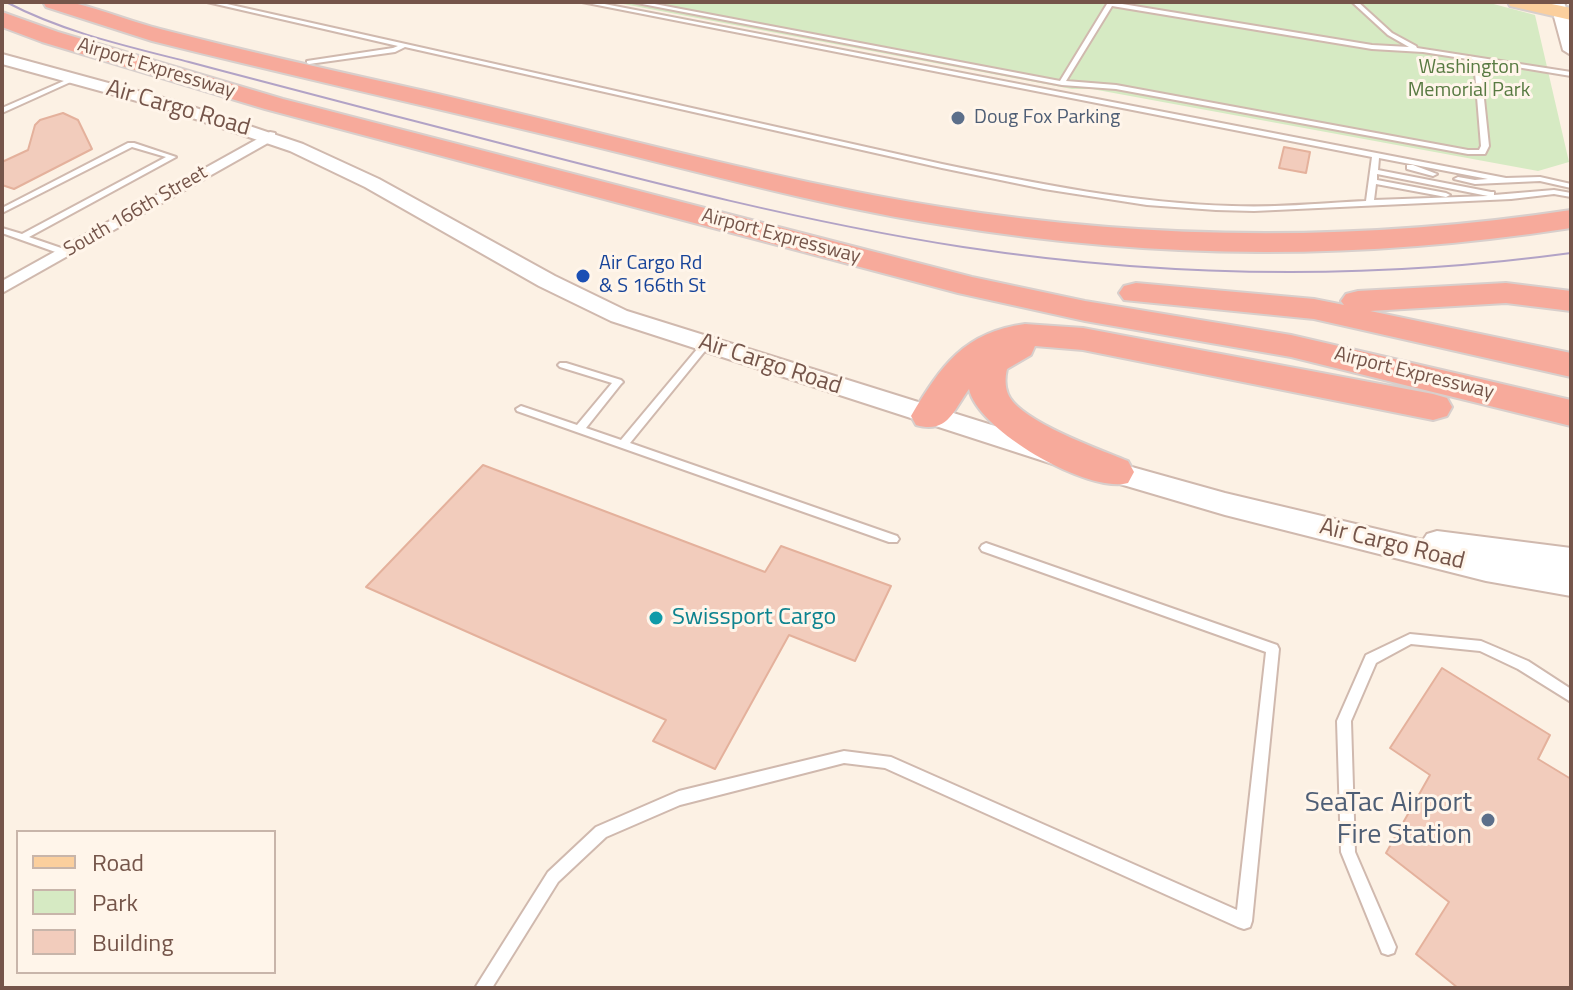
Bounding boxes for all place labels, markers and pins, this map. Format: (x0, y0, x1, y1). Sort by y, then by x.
place label: Doug Fox Parking (974, 106, 1120, 130)
marker: Doug Fox Parking (949, 109, 967, 127)
place label: Air Cargo Rd & S 166th St (599, 252, 706, 299)
marker: Air Cargo Rd & S 166th St (574, 267, 592, 285)
place label: Swissport Cargo (672, 604, 836, 632)
marker: Swissport Cargo (647, 609, 665, 627)
place label: SeaTac Airport Fire Station (1305, 787, 1472, 853)
marker: SeaTac Airport Fire Station (1479, 811, 1497, 829)

